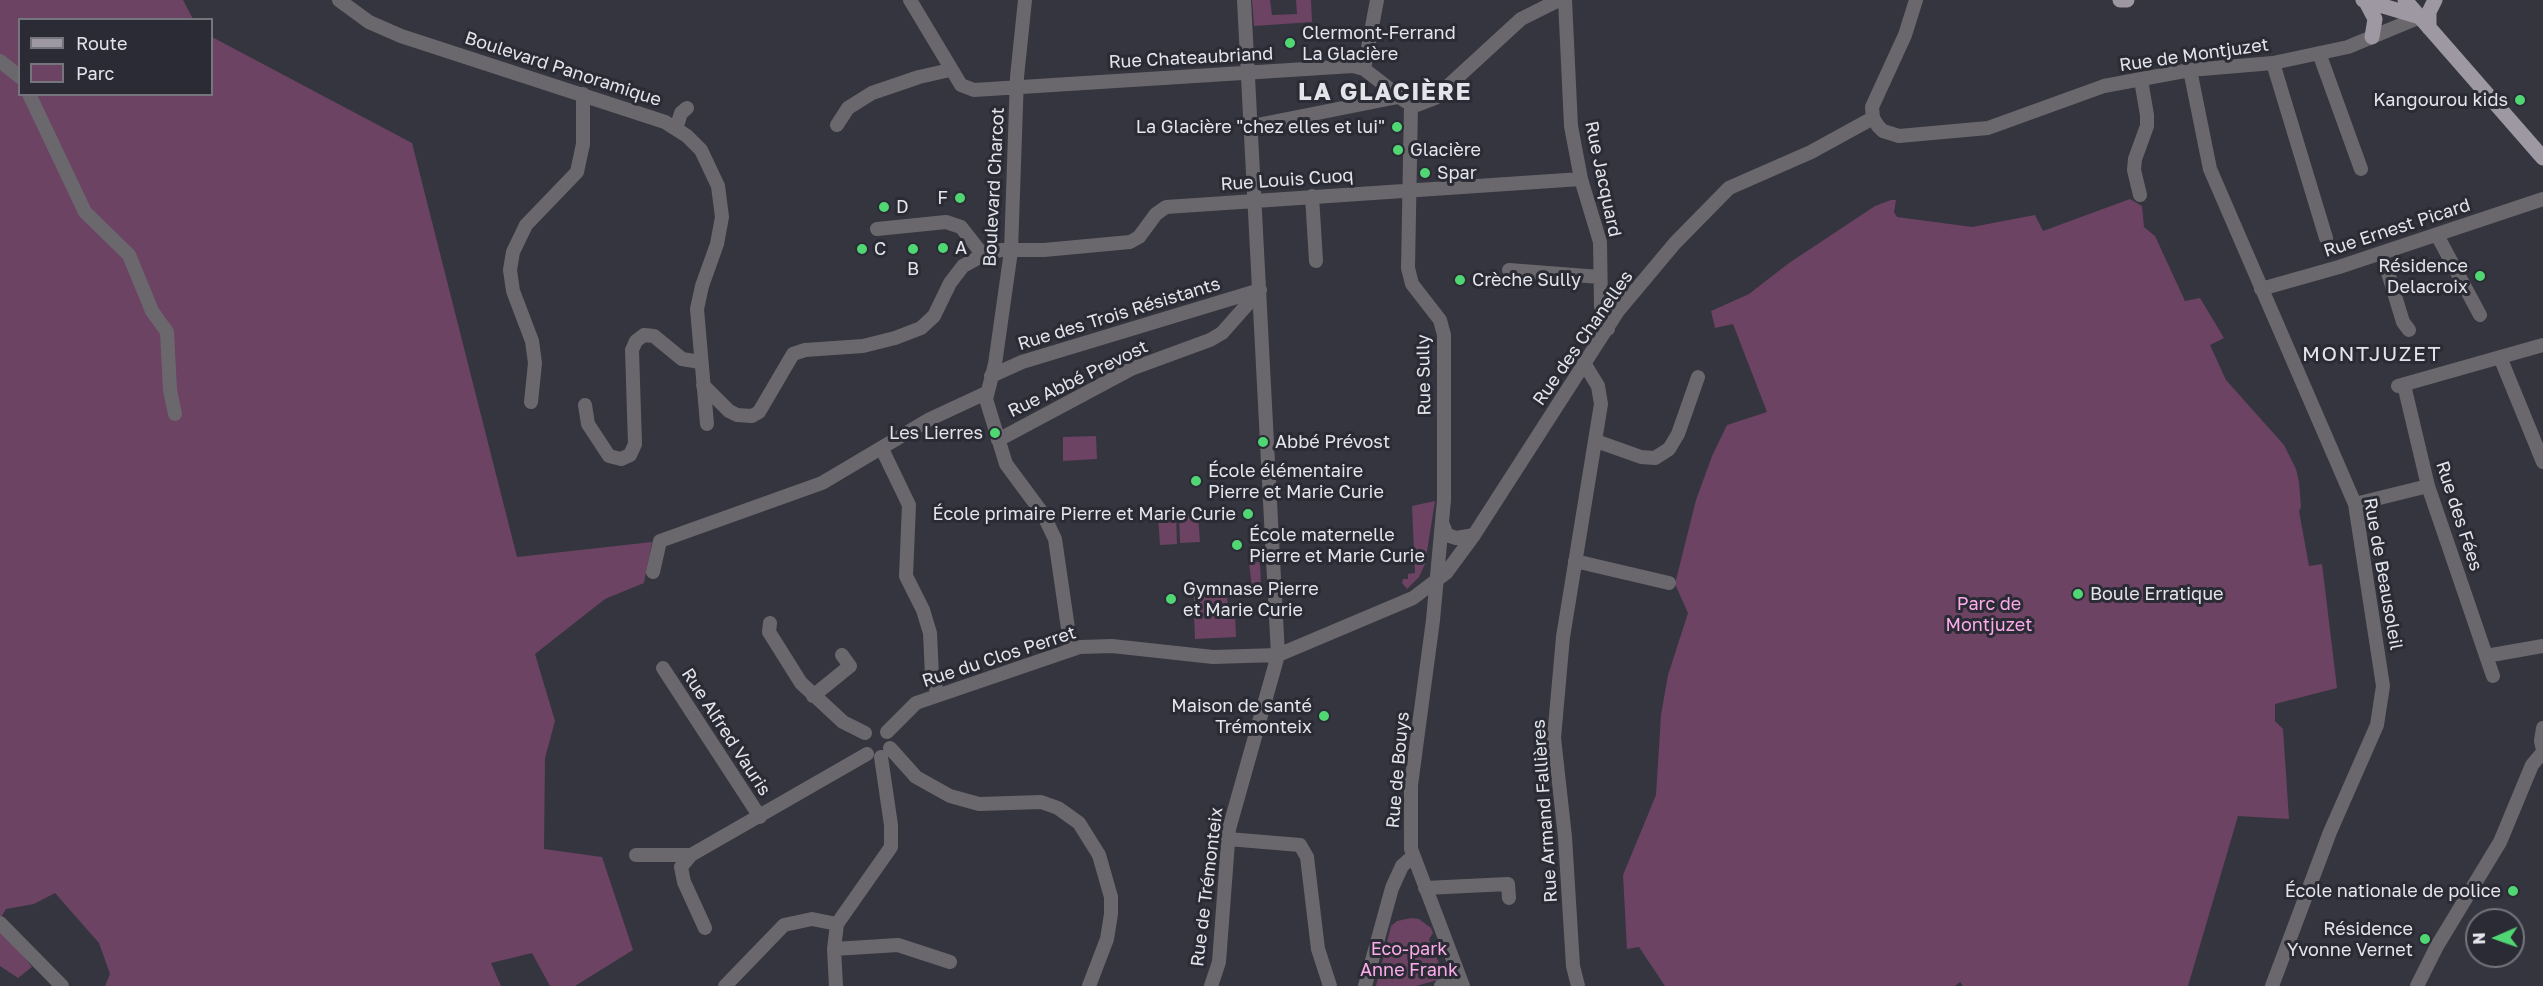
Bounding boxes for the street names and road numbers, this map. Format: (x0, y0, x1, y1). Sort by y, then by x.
street label: Boulevard Panoramique (462, 27, 664, 111)
street label: Rue de Montjuzet (2118, 34, 2270, 76)
street label: Rue Chateaubriand (1108, 43, 1274, 73)
street label: Boulevard Charcot (979, 107, 1009, 267)
street label: Rue Jacquard (1580, 119, 1626, 239)
street label: Rue Louis Cuoq (1220, 165, 1354, 195)
street label: Rue Ernest Picard (2321, 194, 2473, 262)
street label: Rue des Chanelles (1528, 266, 1638, 410)
street label: Rue des Trois Résistants (1015, 273, 1223, 355)
street label: Rue Sully (1412, 334, 1436, 416)
street label: Rue Abbé Prevost (1005, 336, 1151, 422)
street label: Rue des Fées (2431, 458, 2487, 574)
street label: Rue de Beausoleil (2359, 496, 2407, 652)
street label: Rue du Clos Perret (919, 622, 1079, 692)
street label: Rue Alfred Vauris (677, 664, 775, 800)
street label: Rue de Bouys (1382, 711, 1414, 829)
street label: Rue Armand Fallières (1528, 719, 1562, 903)
street label: Rue de Trémonteix (1186, 806, 1228, 968)

